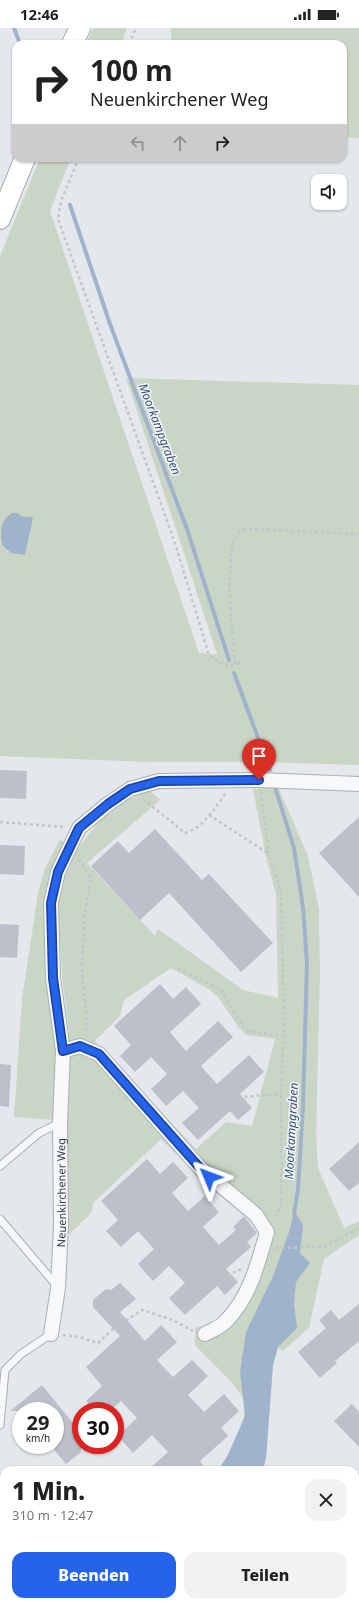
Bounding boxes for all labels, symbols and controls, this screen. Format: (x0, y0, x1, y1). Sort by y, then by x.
text: 12:46 (20, 4, 59, 24)
text: 100 m (90, 51, 173, 89)
icon: right (24, 56, 76, 108)
text: Neuenkirchener Weg (90, 87, 268, 111)
icon: left (127, 132, 149, 154)
icon: ahead (169, 132, 191, 154)
icon: right (211, 132, 233, 154)
map controls (311, 174, 347, 210)
button: sound (311, 174, 347, 210)
water label: Moorkampgraben (135, 381, 185, 477)
pin (242, 739, 276, 780)
icon: arrive (248, 745, 270, 767)
water label: Moorkampgraben (280, 1082, 302, 1180)
street label: Neuenkirchener Weg (52, 1138, 68, 1248)
position arrow (188, 1156, 230, 1198)
speed limit sign: 30 (72, 1402, 124, 1454)
text: 29 (27, 1409, 49, 1436)
text: km/h (26, 1431, 50, 1445)
text: 1 Min. (12, 1474, 85, 1507)
button: close (305, 1479, 347, 1521)
text: 310 m · 12:47 (12, 1506, 93, 1524)
button: Beenden (12, 1552, 176, 1598)
button: Teilen (184, 1552, 347, 1598)

